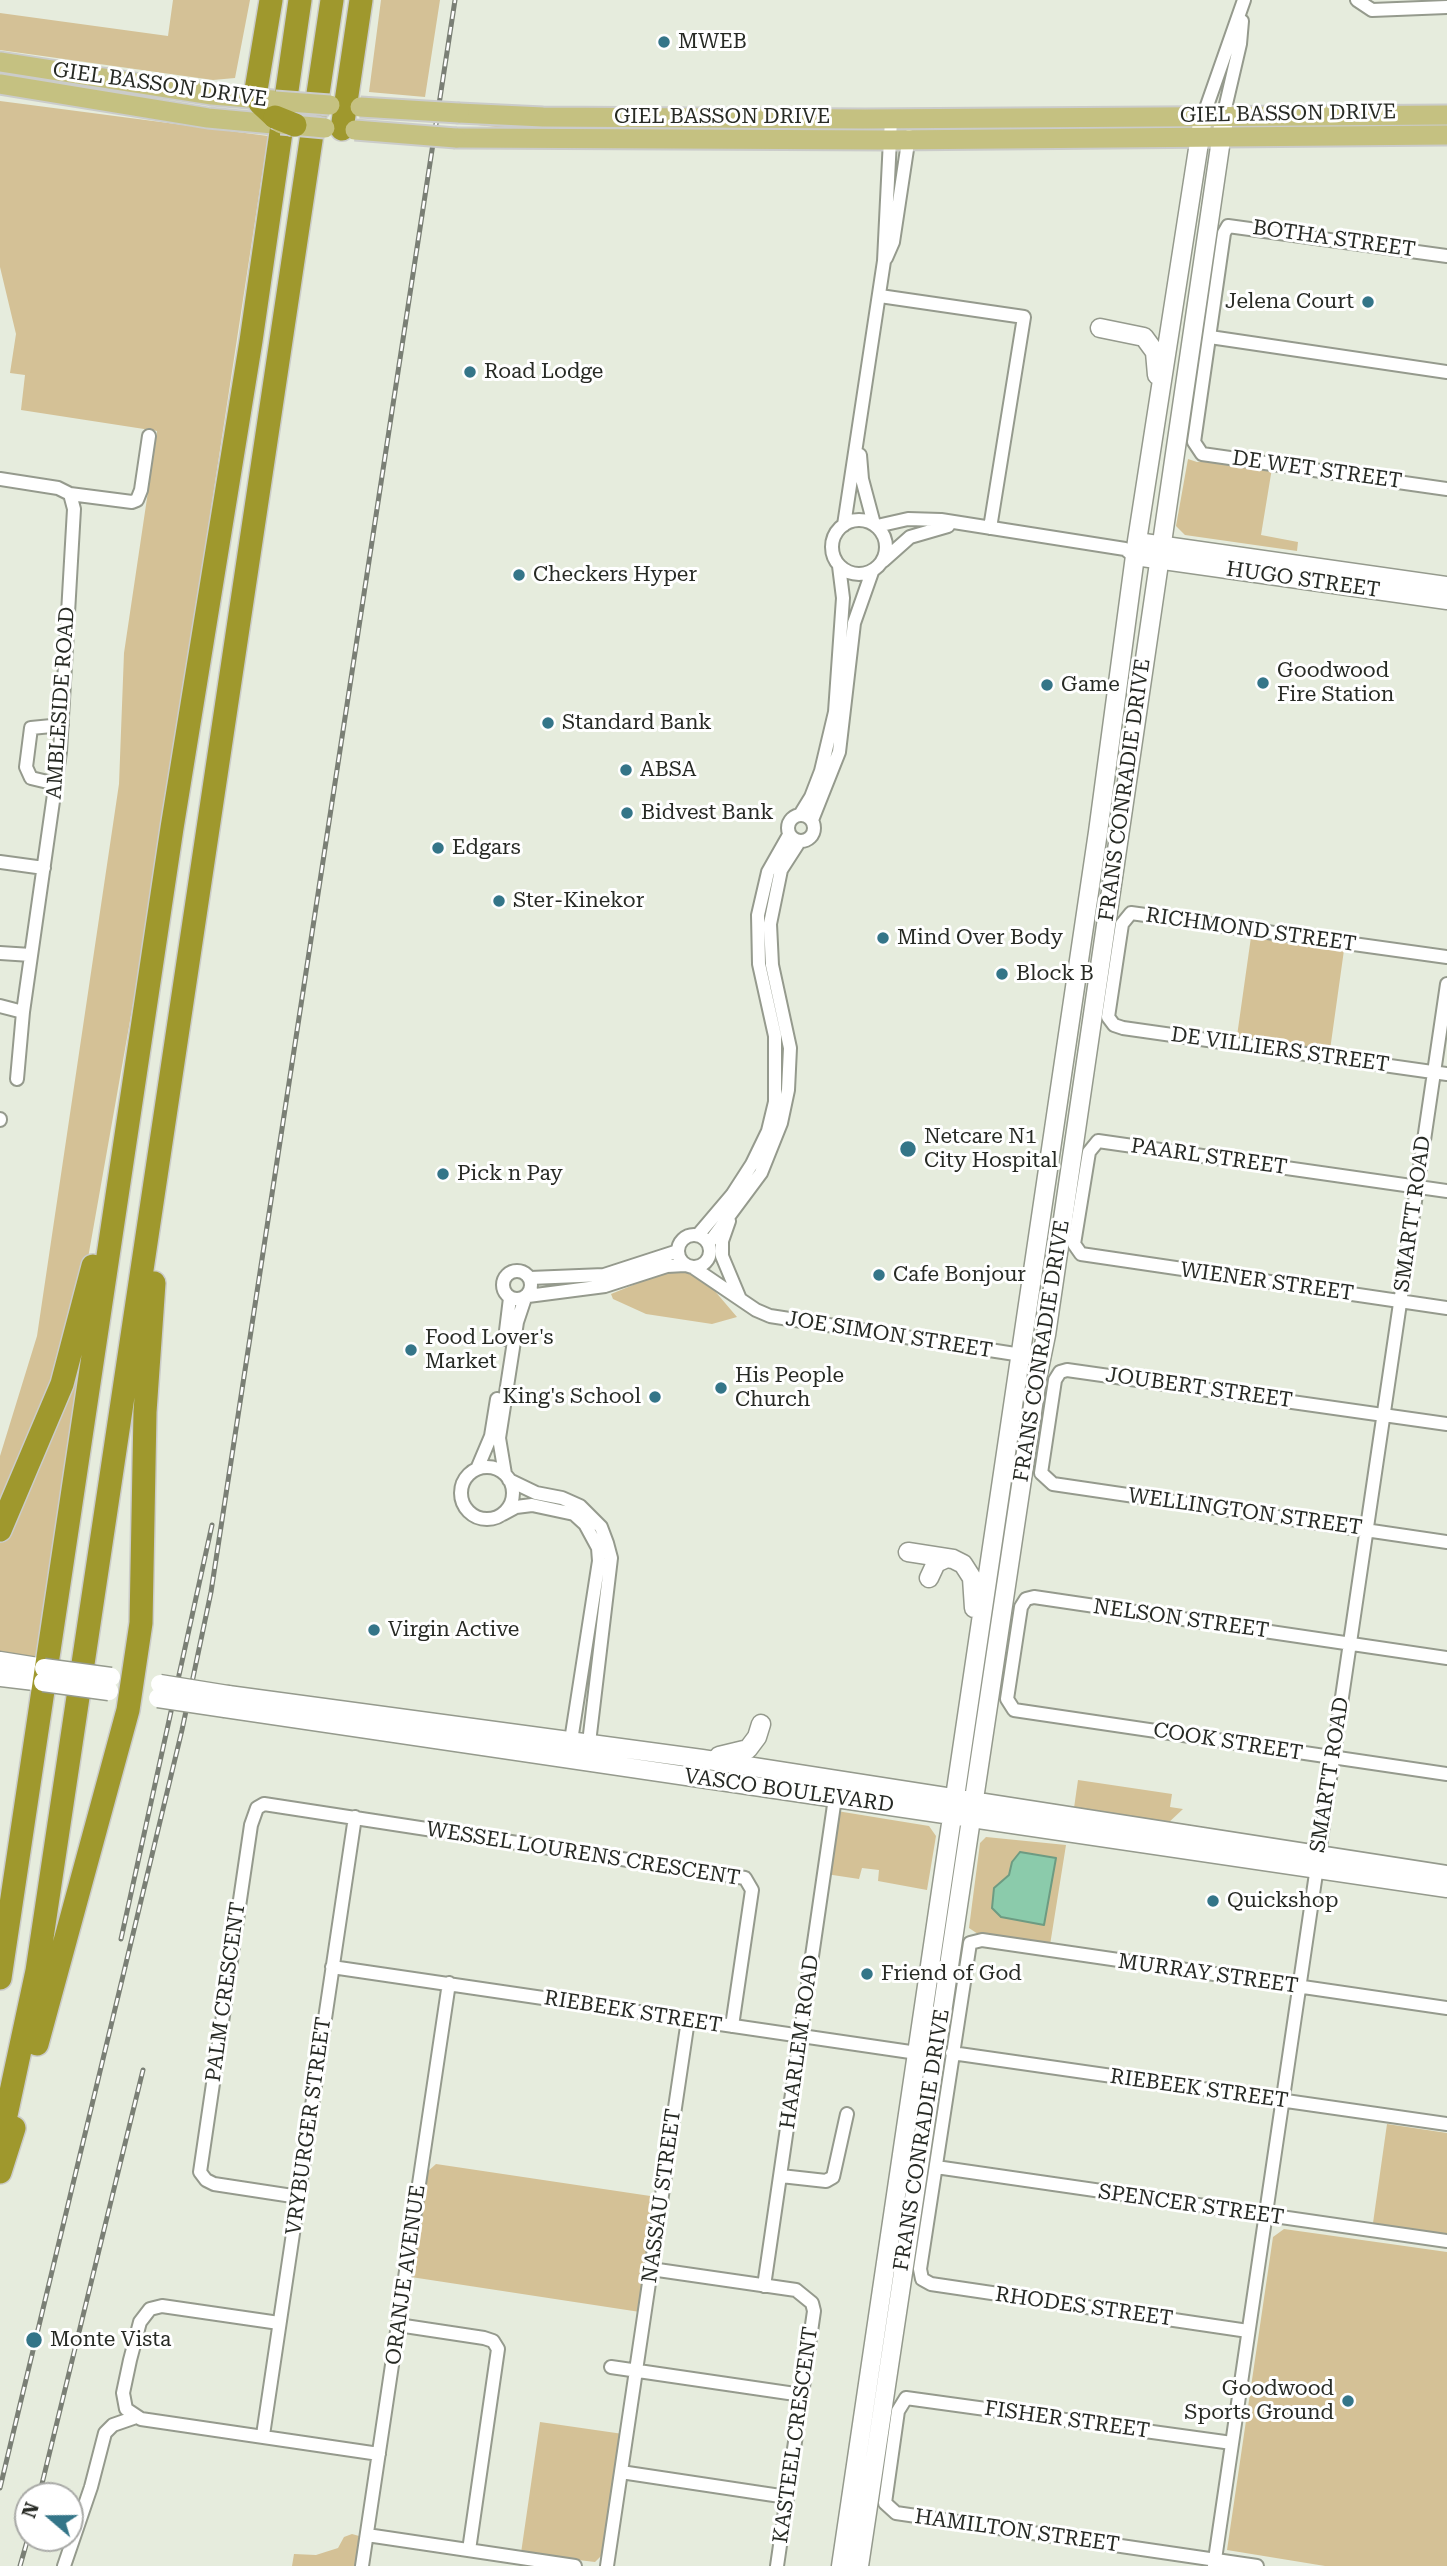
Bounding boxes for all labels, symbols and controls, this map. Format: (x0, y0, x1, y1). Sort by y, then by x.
place label: MWEB (678, 29, 747, 55)
marker: MWEB (656, 34, 672, 50)
street label: GIEL BASSON DRIVE (51, 57, 269, 113)
street label: GIEL BASSON DRIVE (1180, 100, 1396, 128)
street label: GIEL BASSON DRIVE (614, 104, 830, 130)
street label: BOTHA STREET (1251, 215, 1417, 263)
place label: Jelena Court (1225, 289, 1354, 315)
marker: Jelena Court (1360, 294, 1376, 310)
place label: Road Lodge (484, 359, 603, 385)
marker: Road Lodge (462, 364, 478, 380)
street label: DE WET STREET (1231, 446, 1403, 494)
street label: HUGO STREET (1225, 557, 1381, 603)
place label: Checkers Hyper (533, 562, 697, 588)
marker: Checkers Hyper (511, 567, 527, 583)
street label: AMBLESIDE ROAD (42, 606, 80, 800)
street label: FRANS CONRADIE DRIVE (1094, 657, 1156, 923)
place label: Goodwood Fire Station (1277, 658, 1394, 708)
place label: Game (1061, 672, 1120, 698)
marker: Goodwood Fire Station (1255, 675, 1271, 691)
marker: Game (1039, 677, 1055, 693)
place label: Standard Bank (562, 710, 712, 736)
marker: Standard Bank (540, 715, 556, 731)
place label: ABSA (640, 757, 696, 783)
marker: ABSA (618, 762, 634, 778)
place label: Bidvest Bank (641, 800, 773, 826)
marker: Bidvest Bank (619, 805, 635, 821)
place label: Edgars (452, 835, 521, 861)
marker: Edgars (430, 840, 446, 856)
place label: Ster-Kinekor (513, 888, 644, 914)
marker: Ster-Kinekor (491, 893, 507, 909)
street label: RICHMOND STREET (1144, 903, 1358, 957)
place label: Mind Over Body (897, 925, 1063, 951)
marker: Mind Over Body (875, 930, 891, 946)
place label: Block B (1016, 961, 1094, 987)
marker: Block B (994, 966, 1010, 982)
street label: DE VILLIERS STREET (1169, 1022, 1391, 1078)
place label: Netcare N1 City Hospital (924, 1124, 1058, 1174)
street label: PAARL STREET (1129, 1134, 1289, 1180)
street label: SMARTT ROAD (1390, 1134, 1436, 1294)
marker: Netcare N1 City Hospital (898, 1139, 918, 1159)
place label: Pick n Pay (457, 1161, 563, 1187)
marker: Pick n Pay (435, 1166, 451, 1182)
street label: FRANS CONRADIE DRIVE (1009, 1218, 1075, 1484)
street label: WIENER STREET (1179, 1257, 1355, 1307)
place label: Cafe Bonjour (893, 1262, 1026, 1288)
marker: Cafe Bonjour (871, 1267, 887, 1283)
street label: JOE SIMON STREET (784, 1306, 994, 1364)
place label: Food Lover's Market (425, 1325, 553, 1375)
marker: Food Lover's Market (403, 1342, 419, 1358)
street label: JOUBERT STREET (1104, 1362, 1294, 1414)
place label: His People Church (735, 1363, 844, 1413)
marker: His People Church (713, 1380, 729, 1396)
place label: King's School (502, 1384, 641, 1410)
marker: King's School (647, 1389, 663, 1405)
street label: WELLINGTON STREET (1126, 1483, 1364, 1541)
street label: NELSON STREET (1092, 1594, 1270, 1644)
place label: Virgin Active (388, 1617, 519, 1643)
marker: Virgin Active (366, 1622, 382, 1638)
street label: SMARTT ROAD (1305, 1695, 1355, 1855)
street label: COOK STREET (1151, 1718, 1305, 1766)
street label: VASCO BOULEVARD (683, 1764, 895, 1818)
street label: WESSEL LOURENS CRESCENT (424, 1817, 742, 1891)
place label: Quickshop (1227, 1888, 1338, 1914)
marker: Quickshop (1205, 1893, 1221, 1909)
street label: PALM CRESCENT (201, 1901, 251, 2083)
street label: MURRAY STREET (1116, 1949, 1300, 1999)
street label: HAARLEM ROAD (775, 1953, 825, 2131)
place label: Friend of God (881, 1961, 1022, 1987)
marker: Friend of God (859, 1966, 875, 1982)
street label: RIEBEEK STREET (542, 1986, 724, 2038)
street label: FRANS CONRADIE DRIVE (889, 2007, 955, 2273)
street label: VRYBURGER STREET (281, 2015, 337, 2237)
street label: RIEBEEK STREET (1108, 2064, 1290, 2114)
street label: NASSAU STREET (637, 2107, 687, 2285)
street label: SPENCER STREET (1097, 2179, 1285, 2231)
street label: ORANJE AVENUE (381, 2183, 431, 2367)
street label: RHODES STREET (994, 2282, 1174, 2332)
street label: KASTEEL CRESCENT (768, 2325, 824, 2545)
place label: Monte Vista (50, 2327, 171, 2353)
marker: Monte Vista (24, 2330, 44, 2350)
place label: Goodwood Sports Ground (1184, 2376, 1334, 2426)
marker: Goodwood Sports Ground (1340, 2393, 1356, 2409)
street label: FISHER STREET (983, 2396, 1151, 2444)
north arrow (14, 2482, 84, 2552)
text: N (17, 2500, 44, 2521)
street label: HAMILTON STREET (913, 2504, 1121, 2558)

